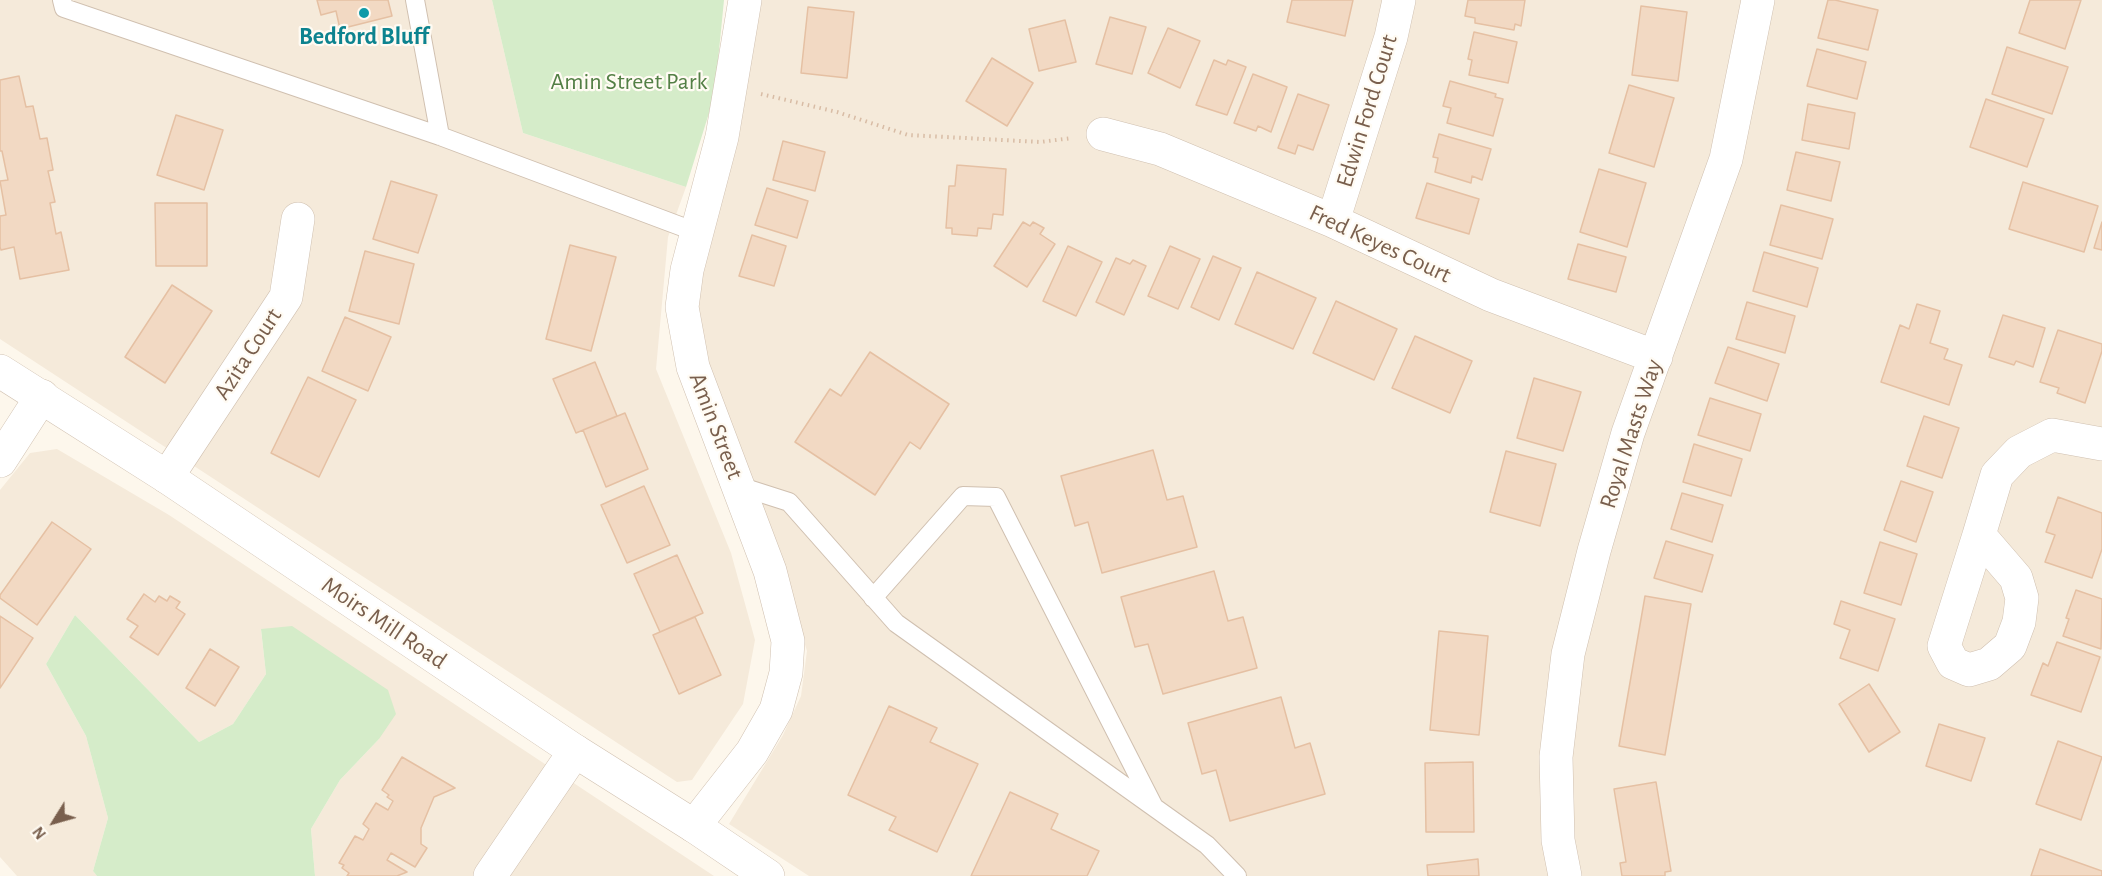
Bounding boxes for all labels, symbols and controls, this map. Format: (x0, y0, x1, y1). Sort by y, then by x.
marker: Bedford Bluff (357, 6, 371, 20)
place label: Bedford Bluff (299, 23, 429, 51)
street label: Edwin Ford Court (1330, 31, 1404, 191)
park label: Amin Street Park (551, 68, 707, 96)
street label: Fred Keyes Court (1304, 199, 1456, 289)
street label: Azita Court (208, 303, 288, 405)
street label: Royal Masts Way (1593, 356, 1669, 512)
street label: Amin Street (683, 369, 749, 483)
street label: Moirs Mill Road (316, 571, 452, 675)
north arrow (24, 792, 84, 852)
text: N (30, 824, 49, 842)

